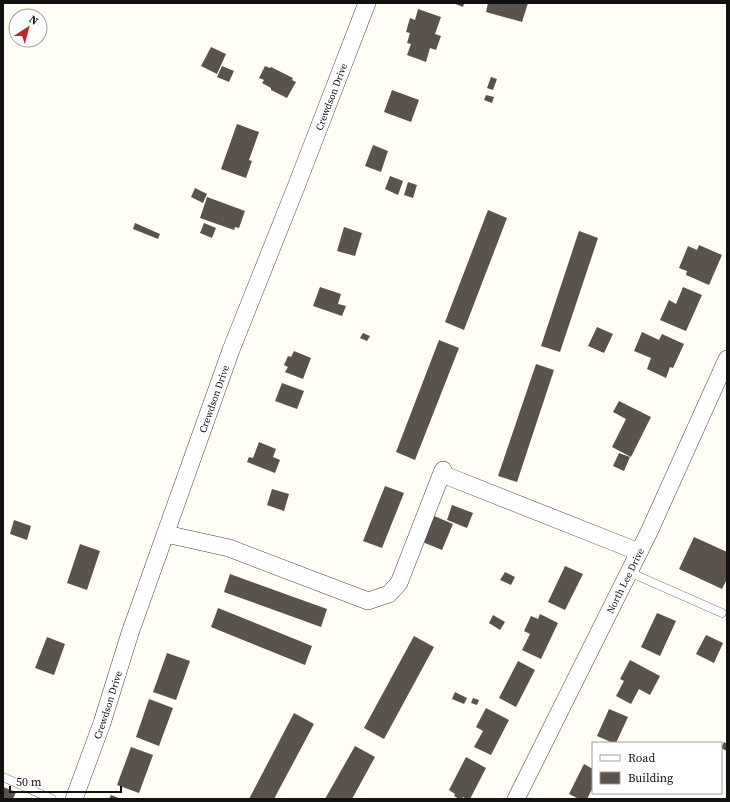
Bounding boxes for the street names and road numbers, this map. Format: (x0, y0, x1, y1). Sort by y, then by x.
street label: Crewdson Drive (312, 61, 350, 132)
street label: Crewdson Drive (196, 363, 232, 435)
street label: North Lee Drive (603, 546, 647, 616)
street label: Crewdson Drive (91, 669, 125, 741)

